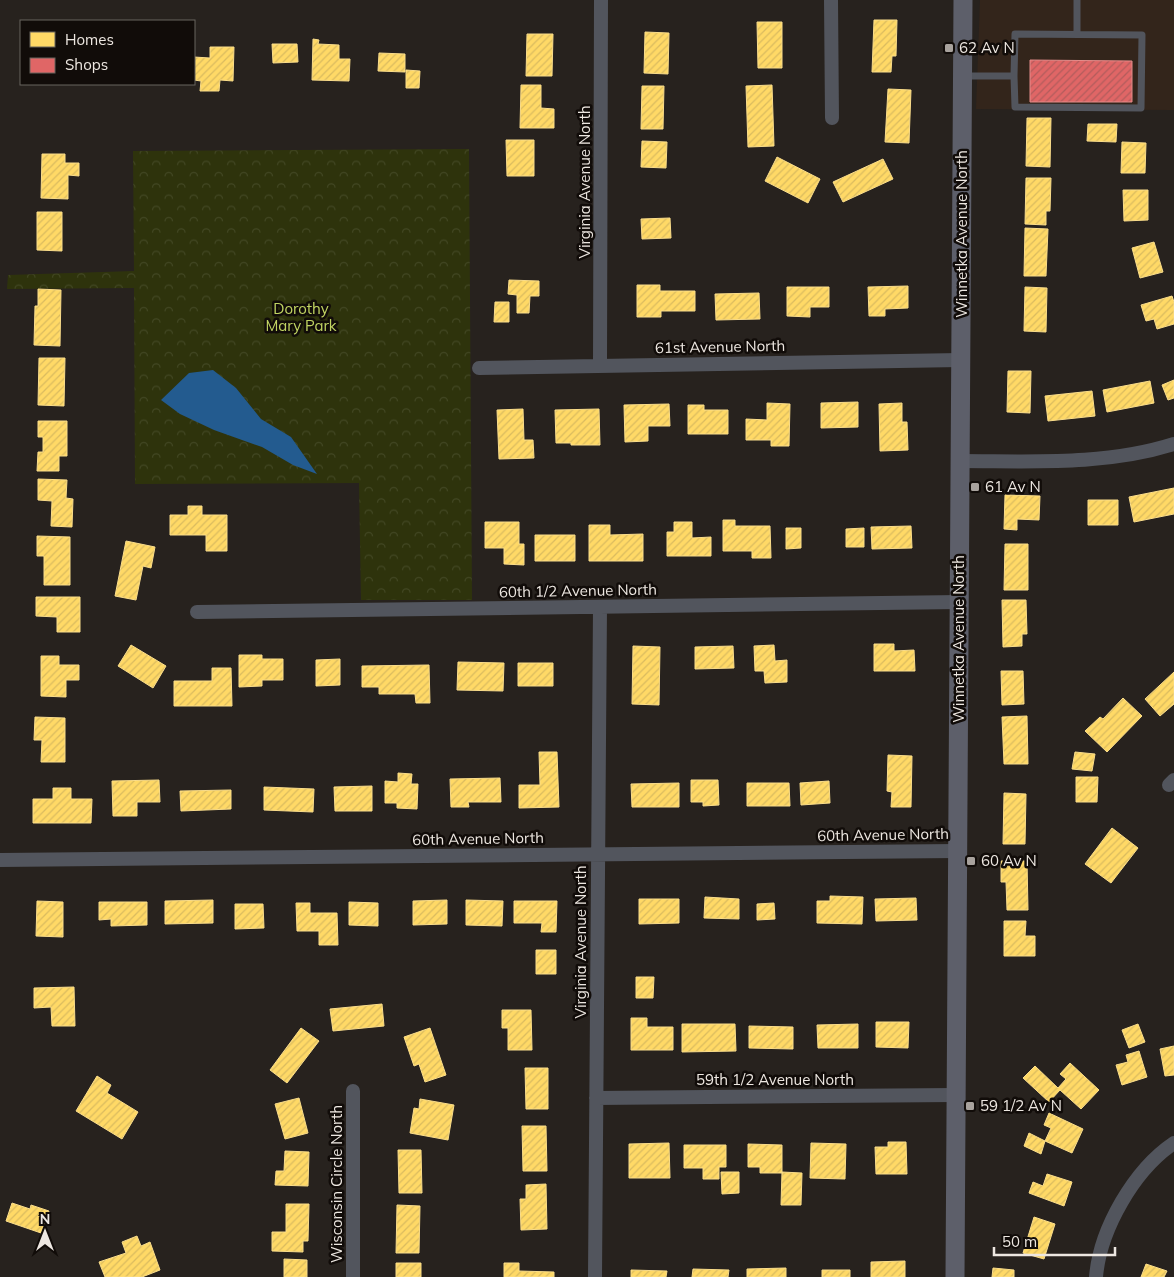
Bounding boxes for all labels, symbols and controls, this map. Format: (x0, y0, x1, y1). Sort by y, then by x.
legend (20, 20, 195, 85)
text: Homes (65, 30, 114, 49)
place label: 62 Av N (959, 38, 1015, 57)
marker: 62 Av N (943, 42, 955, 54)
text: Shops (65, 55, 108, 74)
street label: Virginia Avenue North (575, 105, 594, 259)
street label: Winnetka Avenue North (952, 150, 971, 318)
park label: Dorothy Mary Park (265, 299, 337, 335)
street label: 61st Avenue North (655, 336, 785, 357)
place label: 61 Av N (985, 477, 1041, 496)
marker: 61 Av N (969, 481, 981, 493)
street label: Winnetka Avenue North (949, 555, 968, 723)
street label: 60th 1/2 Avenue North (499, 580, 657, 601)
street label: 60th Avenue North (817, 824, 949, 845)
street label: 60th Avenue North (412, 828, 544, 849)
place label: 60 Av N (981, 851, 1037, 870)
marker: 60 Av N (965, 855, 977, 867)
street label: Virginia Avenue North (571, 865, 590, 1019)
street label: 59th 1/2 Avenue North (696, 1070, 854, 1089)
place label: 59 1/2 Av N (980, 1096, 1062, 1115)
marker: 59 1/2 Av N (964, 1100, 976, 1112)
street label: Wisconsin Circle North (327, 1105, 346, 1263)
north arrow (20, 1207, 70, 1257)
text: N (40, 1210, 50, 1228)
scale bar (994, 1224, 1115, 1256)
text: 50 m (1002, 1232, 1037, 1251)

